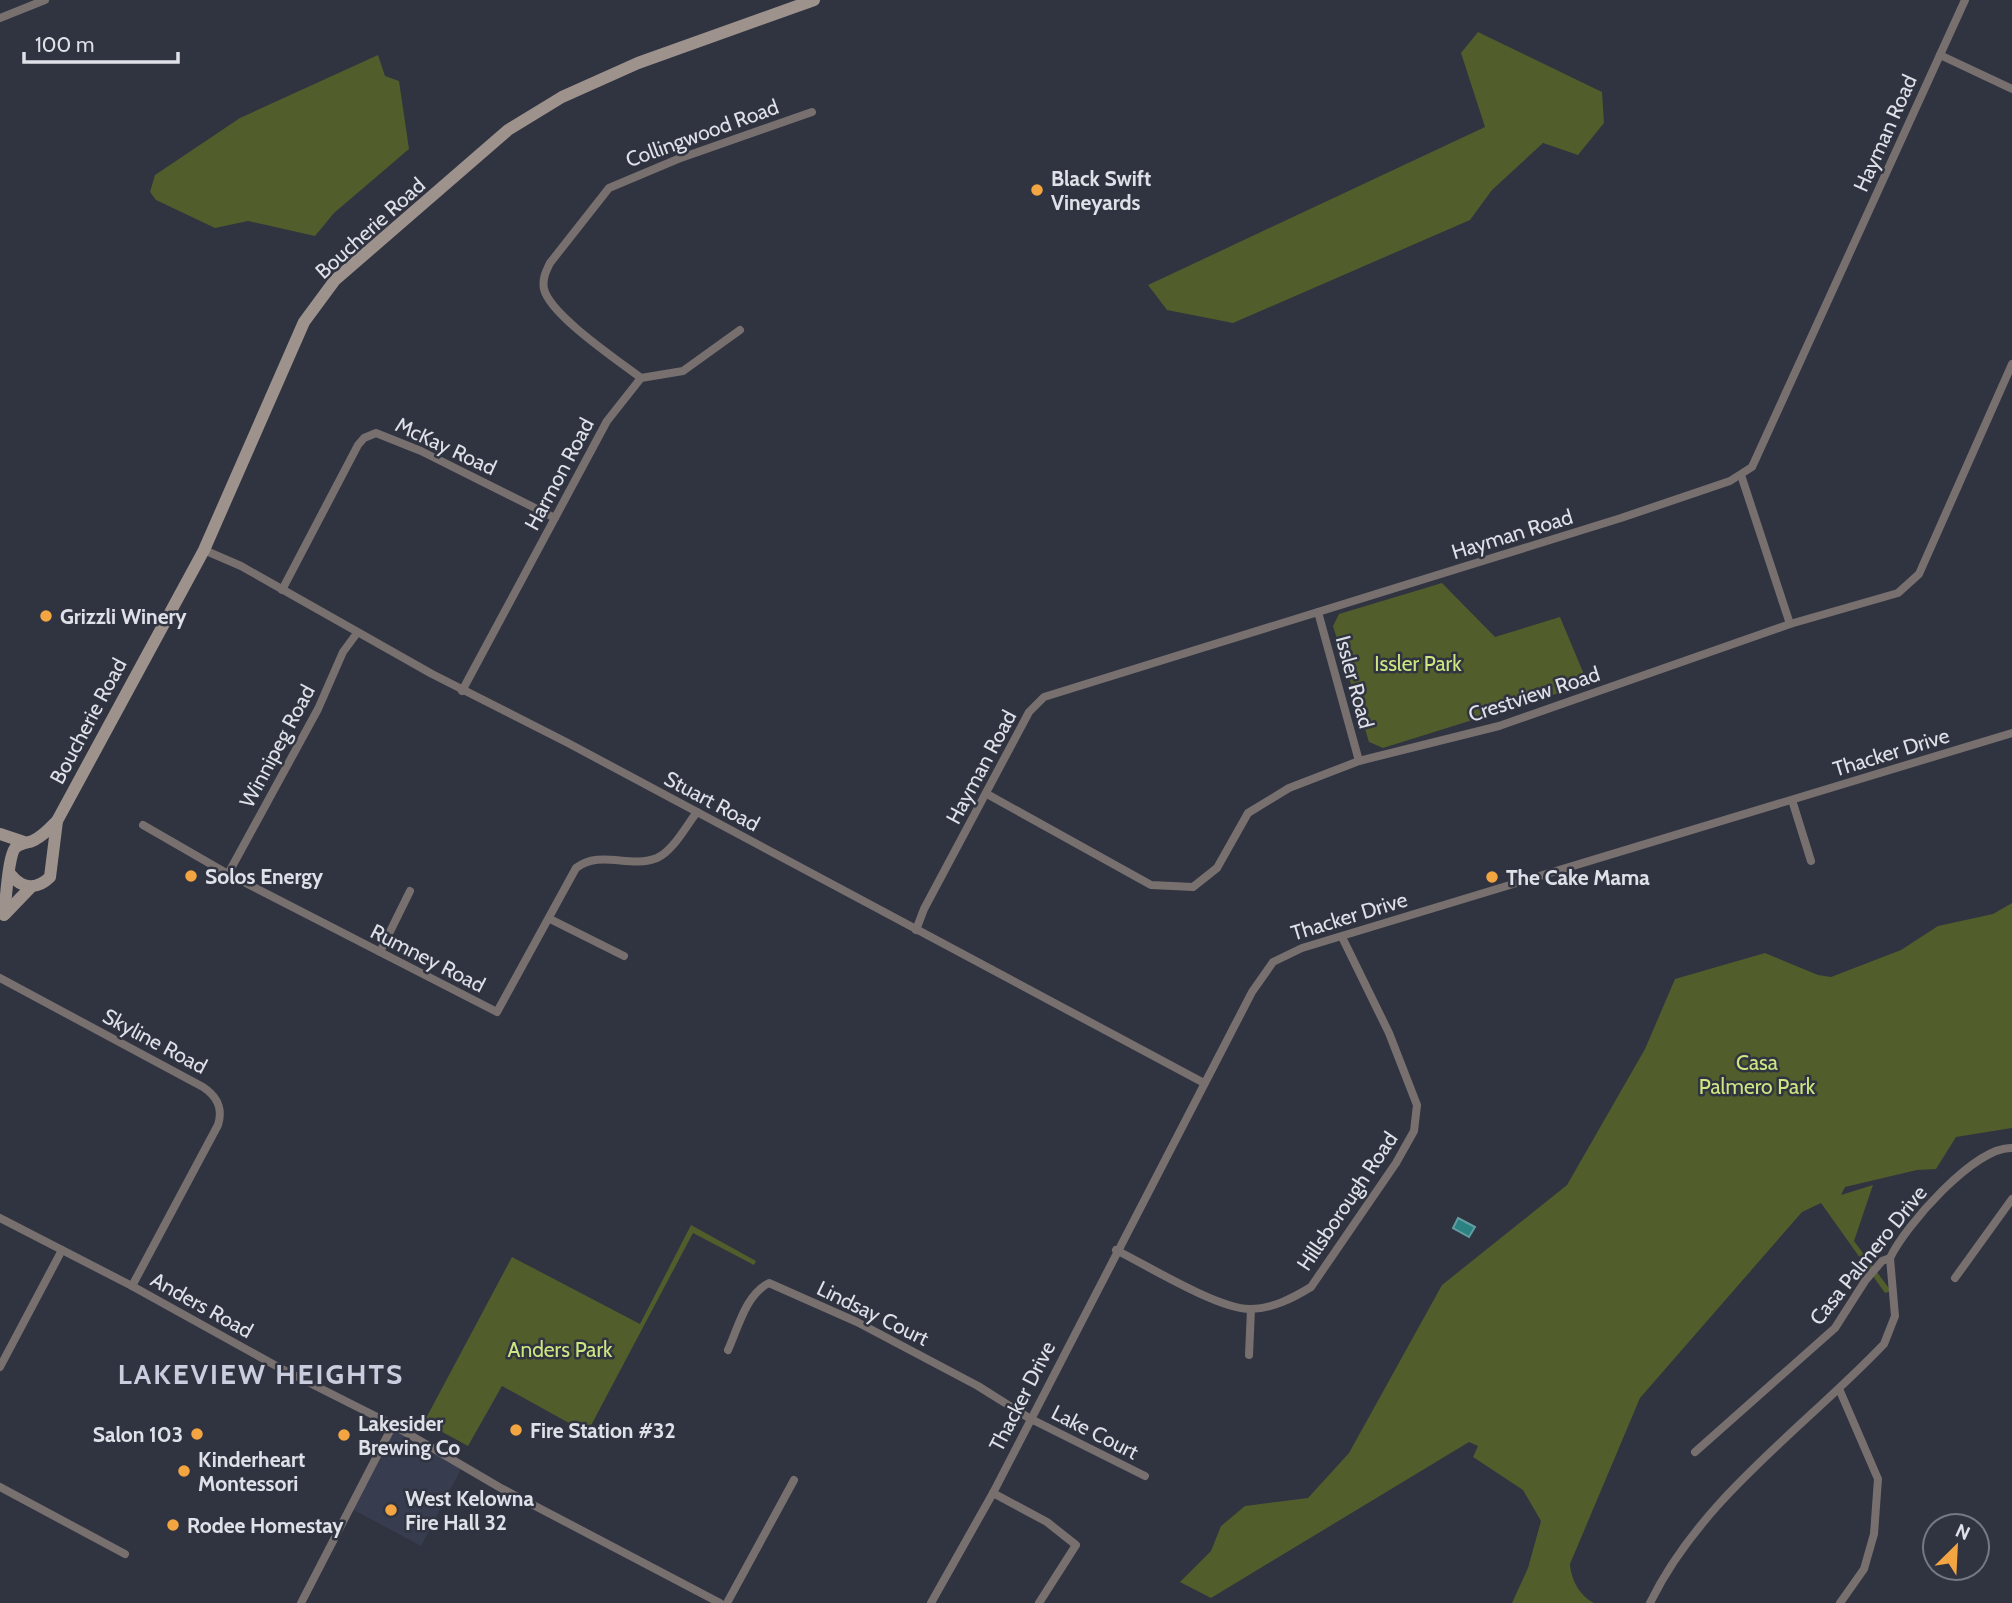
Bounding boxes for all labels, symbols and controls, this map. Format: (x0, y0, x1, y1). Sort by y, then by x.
scale bar (24, 21, 178, 65)
text: 100 m (35, 32, 94, 57)
street label: Hayman Road (1848, 71, 1922, 195)
street label: Collingwood Road (622, 94, 782, 172)
place label: Black Swift Vineyards (1051, 166, 1151, 215)
street label: Boucherie Road (310, 172, 430, 284)
marker: Black Swift Vineyards (1029, 182, 1045, 198)
street label: McKay Road (392, 412, 500, 480)
street label: Harmon Road (519, 414, 599, 534)
street label: Hayman Road (1448, 504, 1576, 564)
place label: Grizzli Winery (60, 604, 187, 629)
marker: Grizzli Winery (38, 608, 54, 624)
street label: Issler Road (1331, 633, 1379, 731)
park label: Issler Park (1374, 651, 1462, 676)
street label: Boucherie Road (44, 654, 132, 788)
street label: Crestview Road (1465, 661, 1603, 727)
street label: Winnipeg Road (234, 680, 320, 812)
street label: Hayman Road (941, 706, 1021, 828)
street label: Thacker Drive (1830, 722, 1952, 782)
street label: Stuart Road (660, 766, 764, 836)
place label: Solos Energy (205, 864, 324, 889)
place label: The Cake Mama (1506, 865, 1650, 890)
marker: Solos Energy (183, 868, 199, 884)
marker: The Cake Mama (1484, 869, 1500, 885)
street label: Thacker Drive (1288, 886, 1410, 946)
street label: Rumney Road (367, 918, 489, 998)
street label: Skyline Road (99, 1003, 211, 1079)
park label: Casa Palmero Park (1699, 1050, 1816, 1099)
street label: Hillsborough Road (1291, 1127, 1403, 1275)
street label: Casa Palmero Drive (1804, 1180, 1932, 1330)
street label: Anders Road (147, 1267, 257, 1343)
street label: Lindsay Court (813, 1275, 933, 1351)
park label: Anders Park (508, 1337, 613, 1362)
street label: Thacker Drive (984, 1337, 1061, 1455)
district label: LAKEVIEW HEIGHTS (118, 1357, 404, 1391)
street label: Lake Court (1047, 1400, 1143, 1464)
place label: Lakesider Brewing Co (358, 1411, 460, 1460)
place label: Fire Station #32 (530, 1418, 676, 1443)
place label: Salon 103 (93, 1422, 183, 1447)
marker: Fire Station #32 (508, 1422, 524, 1438)
marker: Salon 103 (189, 1426, 205, 1442)
marker: Lakesider Brewing Co (336, 1427, 352, 1443)
place label: Kinderheart Montessori (198, 1447, 305, 1496)
marker: Kinderheart Montessori (176, 1463, 192, 1479)
place label: West Kelowna Fire Hall 32 (405, 1486, 534, 1535)
marker: West Kelowna Fire Hall 32 (383, 1502, 399, 1518)
north arrow (1921, 1512, 1991, 1582)
place label: Rodee Homestay (187, 1513, 344, 1538)
marker: Rodee Homestay (165, 1517, 181, 1533)
text: N (1952, 1519, 1974, 1545)

